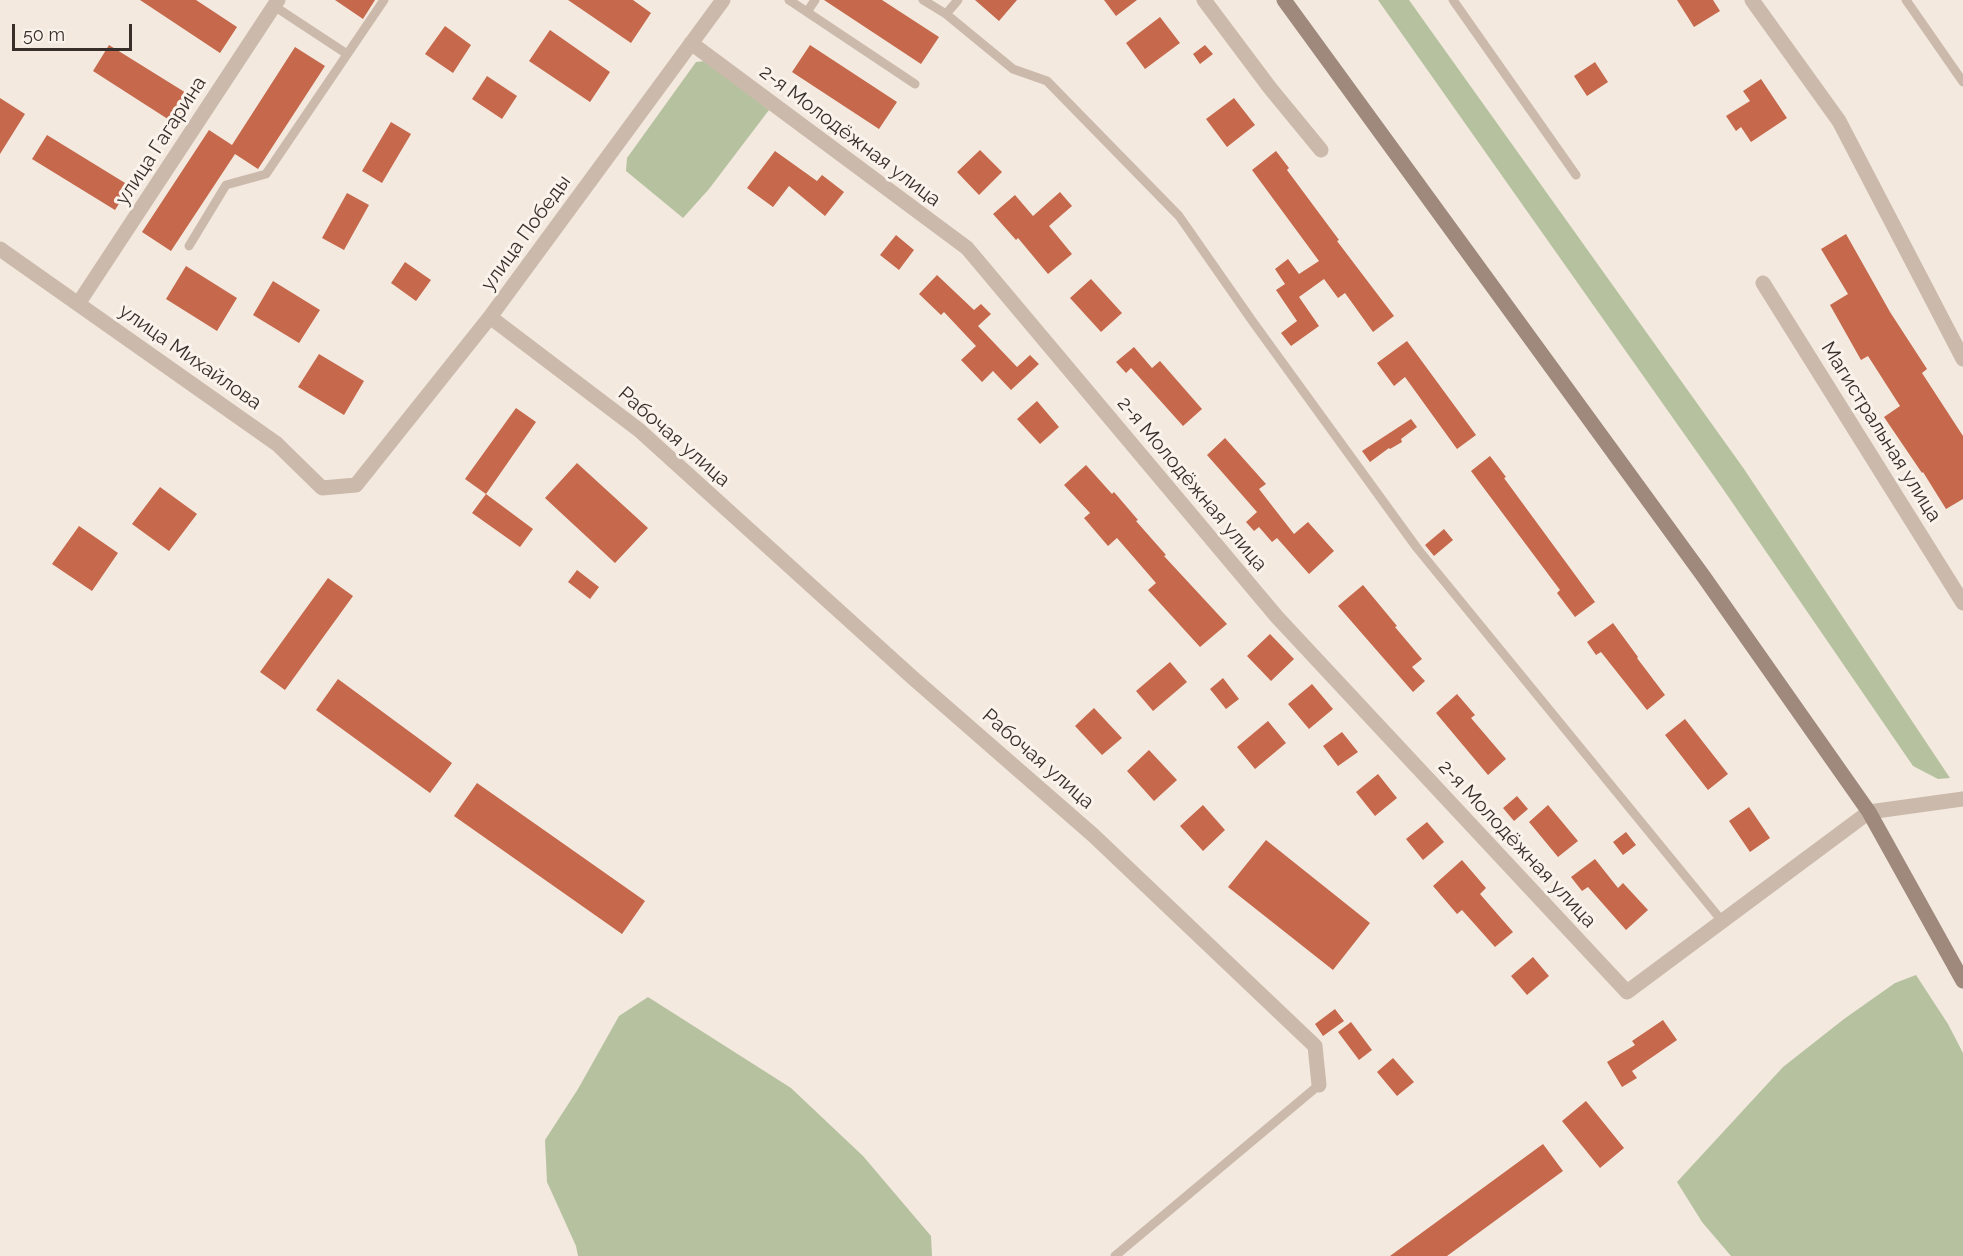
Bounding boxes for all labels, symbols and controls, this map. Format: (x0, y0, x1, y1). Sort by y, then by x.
scale bar (15, 12, 135, 50)
text: 50 m (23, 24, 65, 45)
street label: 2-я Молодёжная улица (755, 60, 945, 212)
street label: улица Гагарина (110, 72, 212, 210)
street label: улица Победы (476, 171, 576, 295)
street label: улица Михайлова (114, 299, 266, 415)
street label: Магистральная улица (1816, 338, 1946, 526)
street label: Рабочая улица (613, 382, 735, 492)
street label: 2-я Молодёжная улица (1112, 392, 1272, 576)
street label: Рабочая улица (977, 704, 1099, 814)
street label: 2-я Молодёжная улица (1433, 755, 1601, 933)

